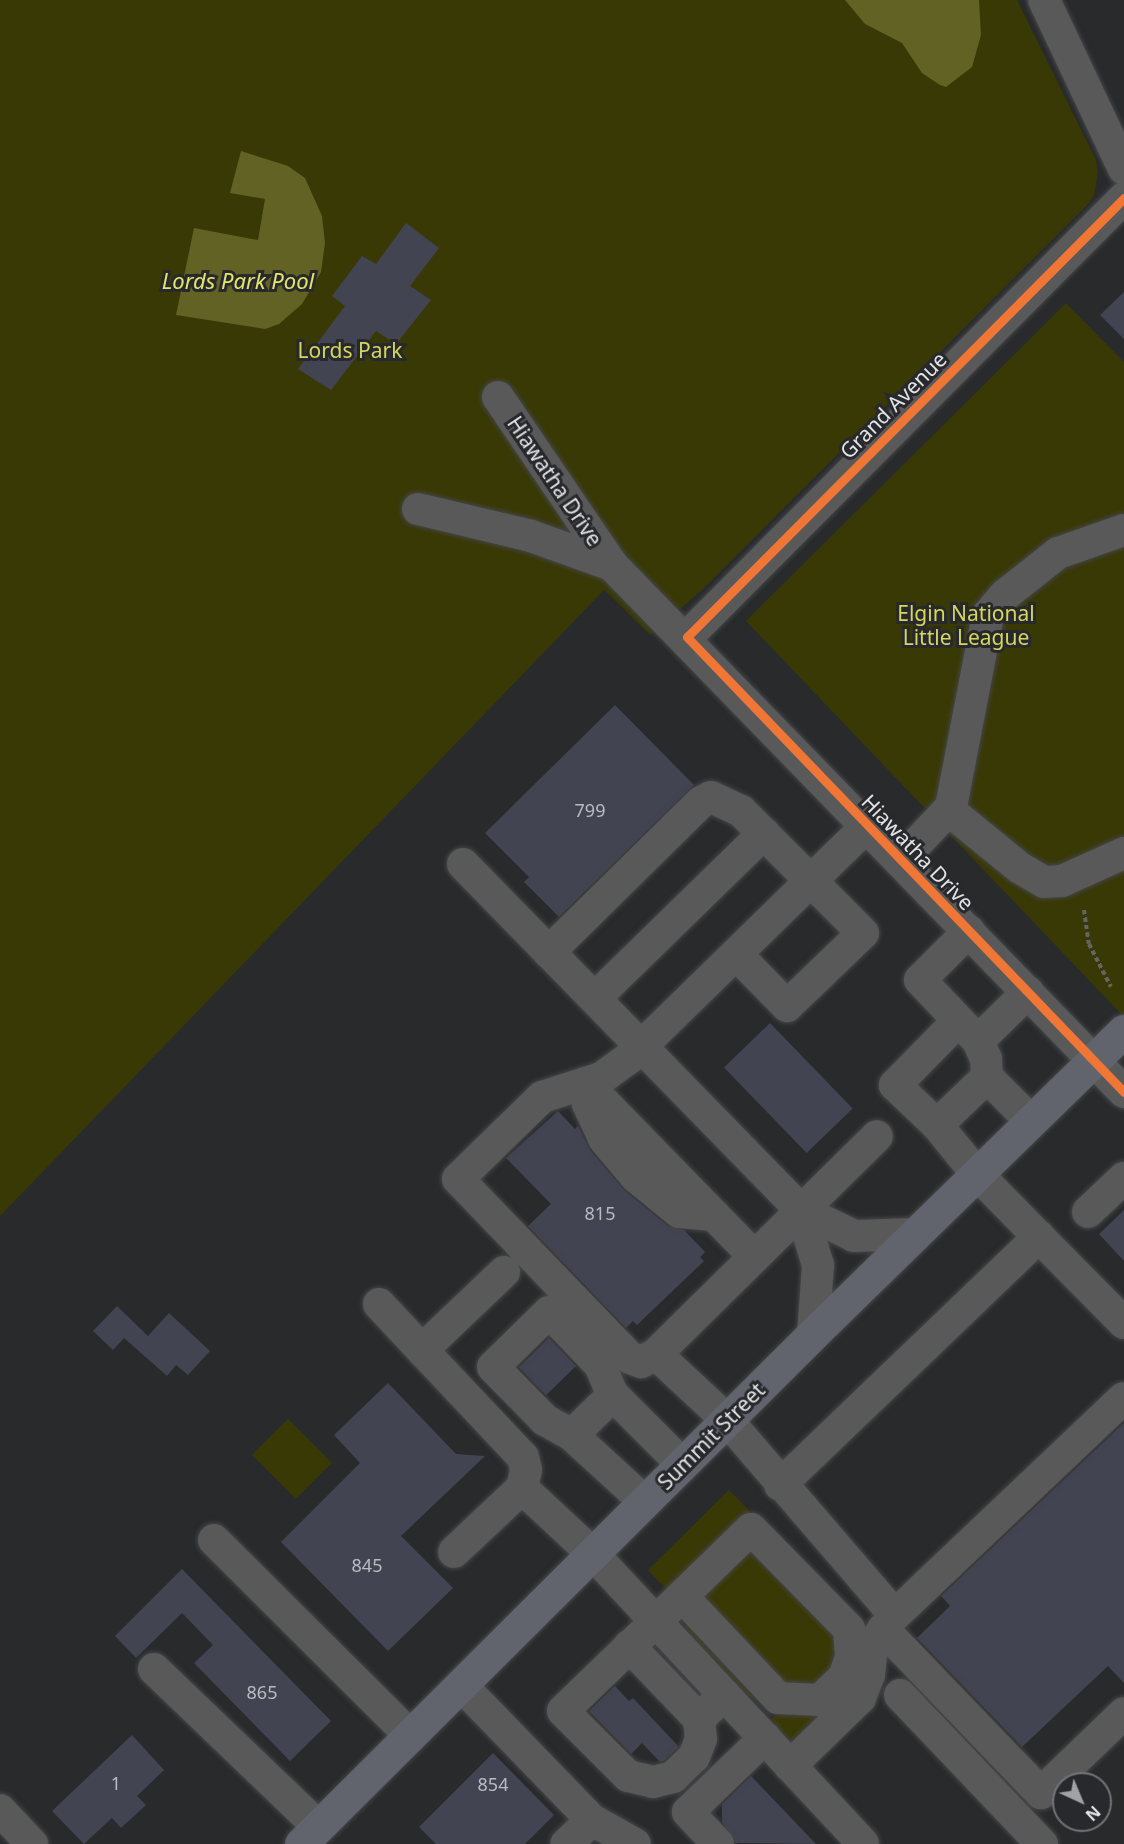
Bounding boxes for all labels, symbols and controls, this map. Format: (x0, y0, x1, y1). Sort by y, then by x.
water label: Lords Park Pool (162, 268, 314, 294)
park label: Lords Park (298, 337, 402, 363)
street label: Grand Avenue (834, 346, 952, 464)
street label: Hiawatha Drive (502, 411, 608, 551)
park label: Elgin National Little League (897, 600, 1035, 650)
street label: Hiawatha Drive (857, 789, 979, 915)
house number: 799 (575, 799, 605, 821)
house number: 815 (585, 1202, 615, 1224)
street label: Summit Street (652, 1377, 770, 1495)
house number: 845 (352, 1554, 382, 1576)
house number: 865 (247, 1681, 277, 1703)
house number: 1 (111, 1772, 121, 1794)
north arrow (1052, 1772, 1112, 1832)
house number: 854 (478, 1773, 508, 1795)
text: N (1081, 1801, 1105, 1826)

